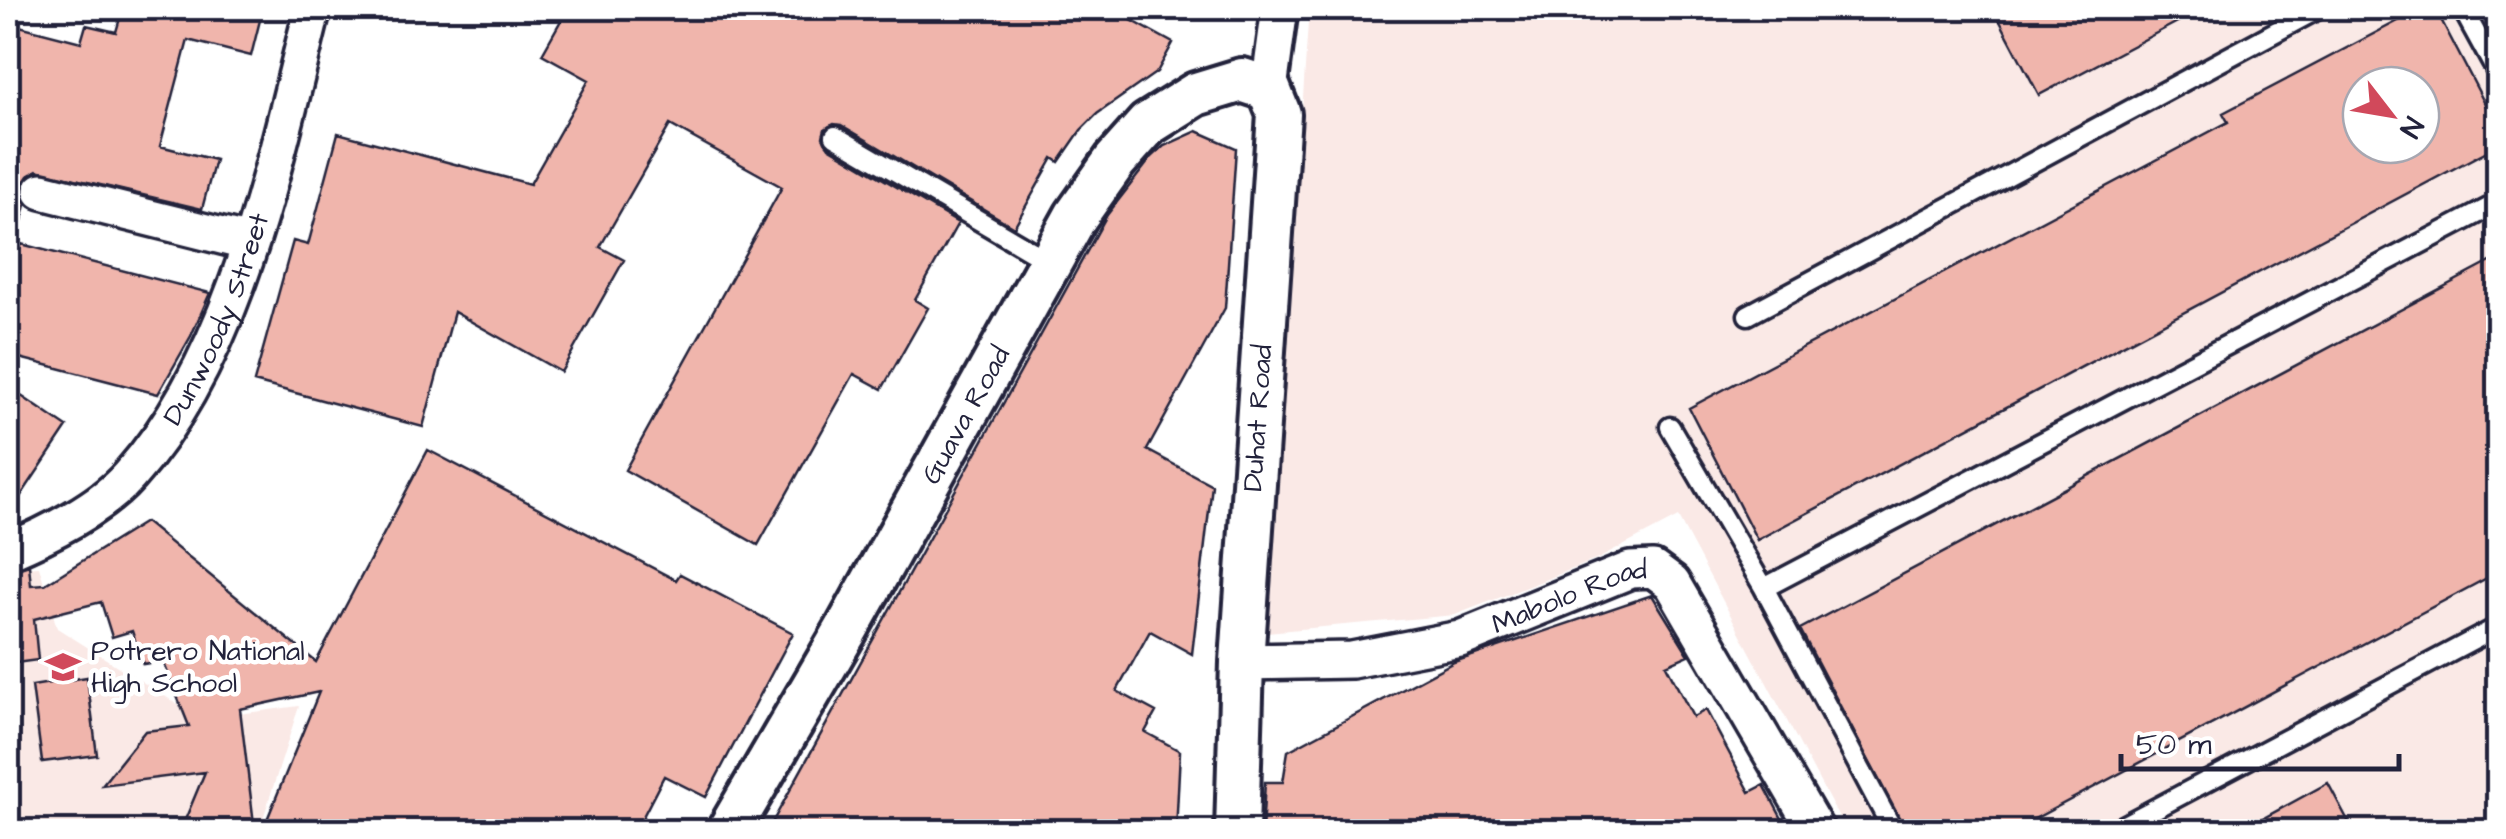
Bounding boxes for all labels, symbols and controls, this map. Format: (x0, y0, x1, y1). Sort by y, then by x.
north arrow (2341, 65, 2441, 165)
text: N (2390, 110, 2432, 145)
street label: Dunwoody Street (153, 207, 279, 433)
street label: Guava Road (911, 339, 1019, 491)
street label: Duhat Road (1233, 343, 1283, 493)
street label: Mabolo Road (1486, 550, 1648, 644)
place label: Potrero National High School (91, 632, 305, 704)
school or university icon: Potrero National High School (44, 648, 82, 686)
scale bar (2121, 709, 2398, 771)
text: 50 m (2136, 724, 2212, 766)

